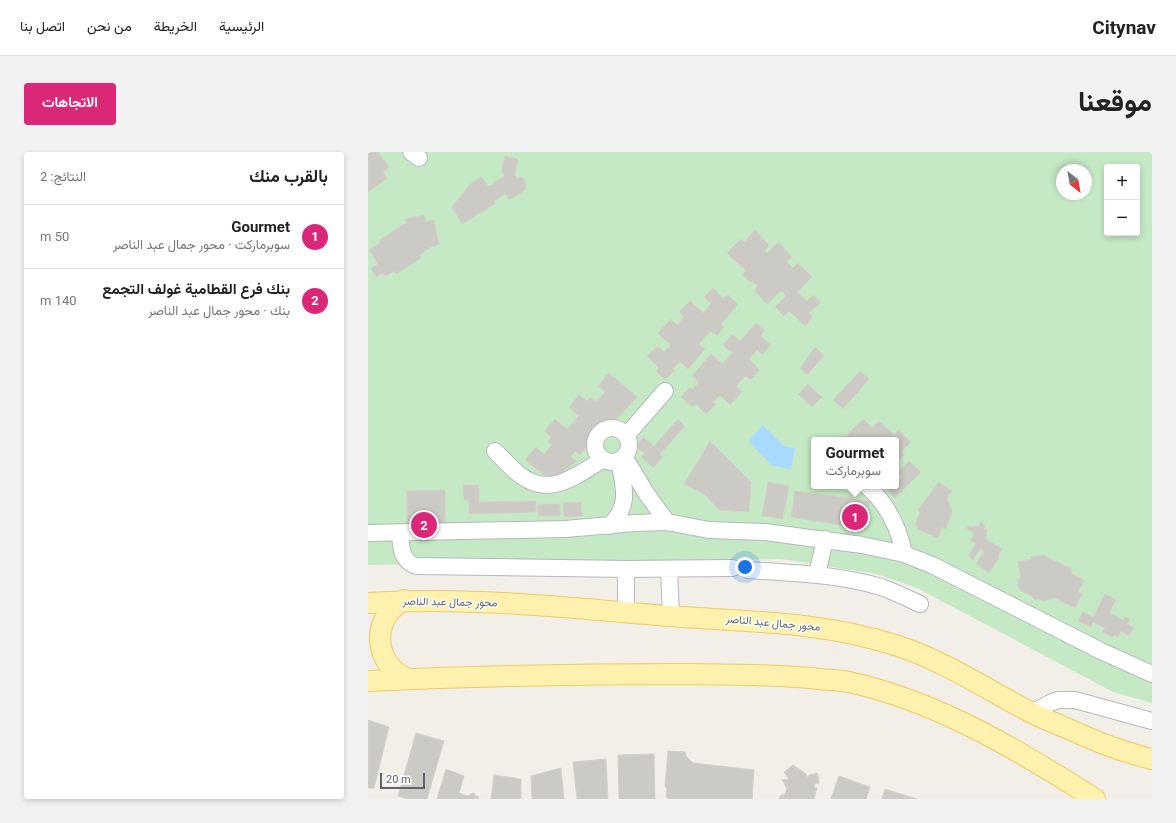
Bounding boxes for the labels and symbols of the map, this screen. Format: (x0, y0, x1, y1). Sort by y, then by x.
north arrow (1056, 164, 1092, 200)
pin: 1 (842, 502, 868, 532)
pin: 2 (411, 510, 437, 540)
your location (735, 557, 755, 577)
street label: محور جمال عبد الناصر (401, 595, 498, 609)
street label: محور جمال عبد الناصر (724, 612, 821, 634)
scale bar (380, 771, 425, 790)

